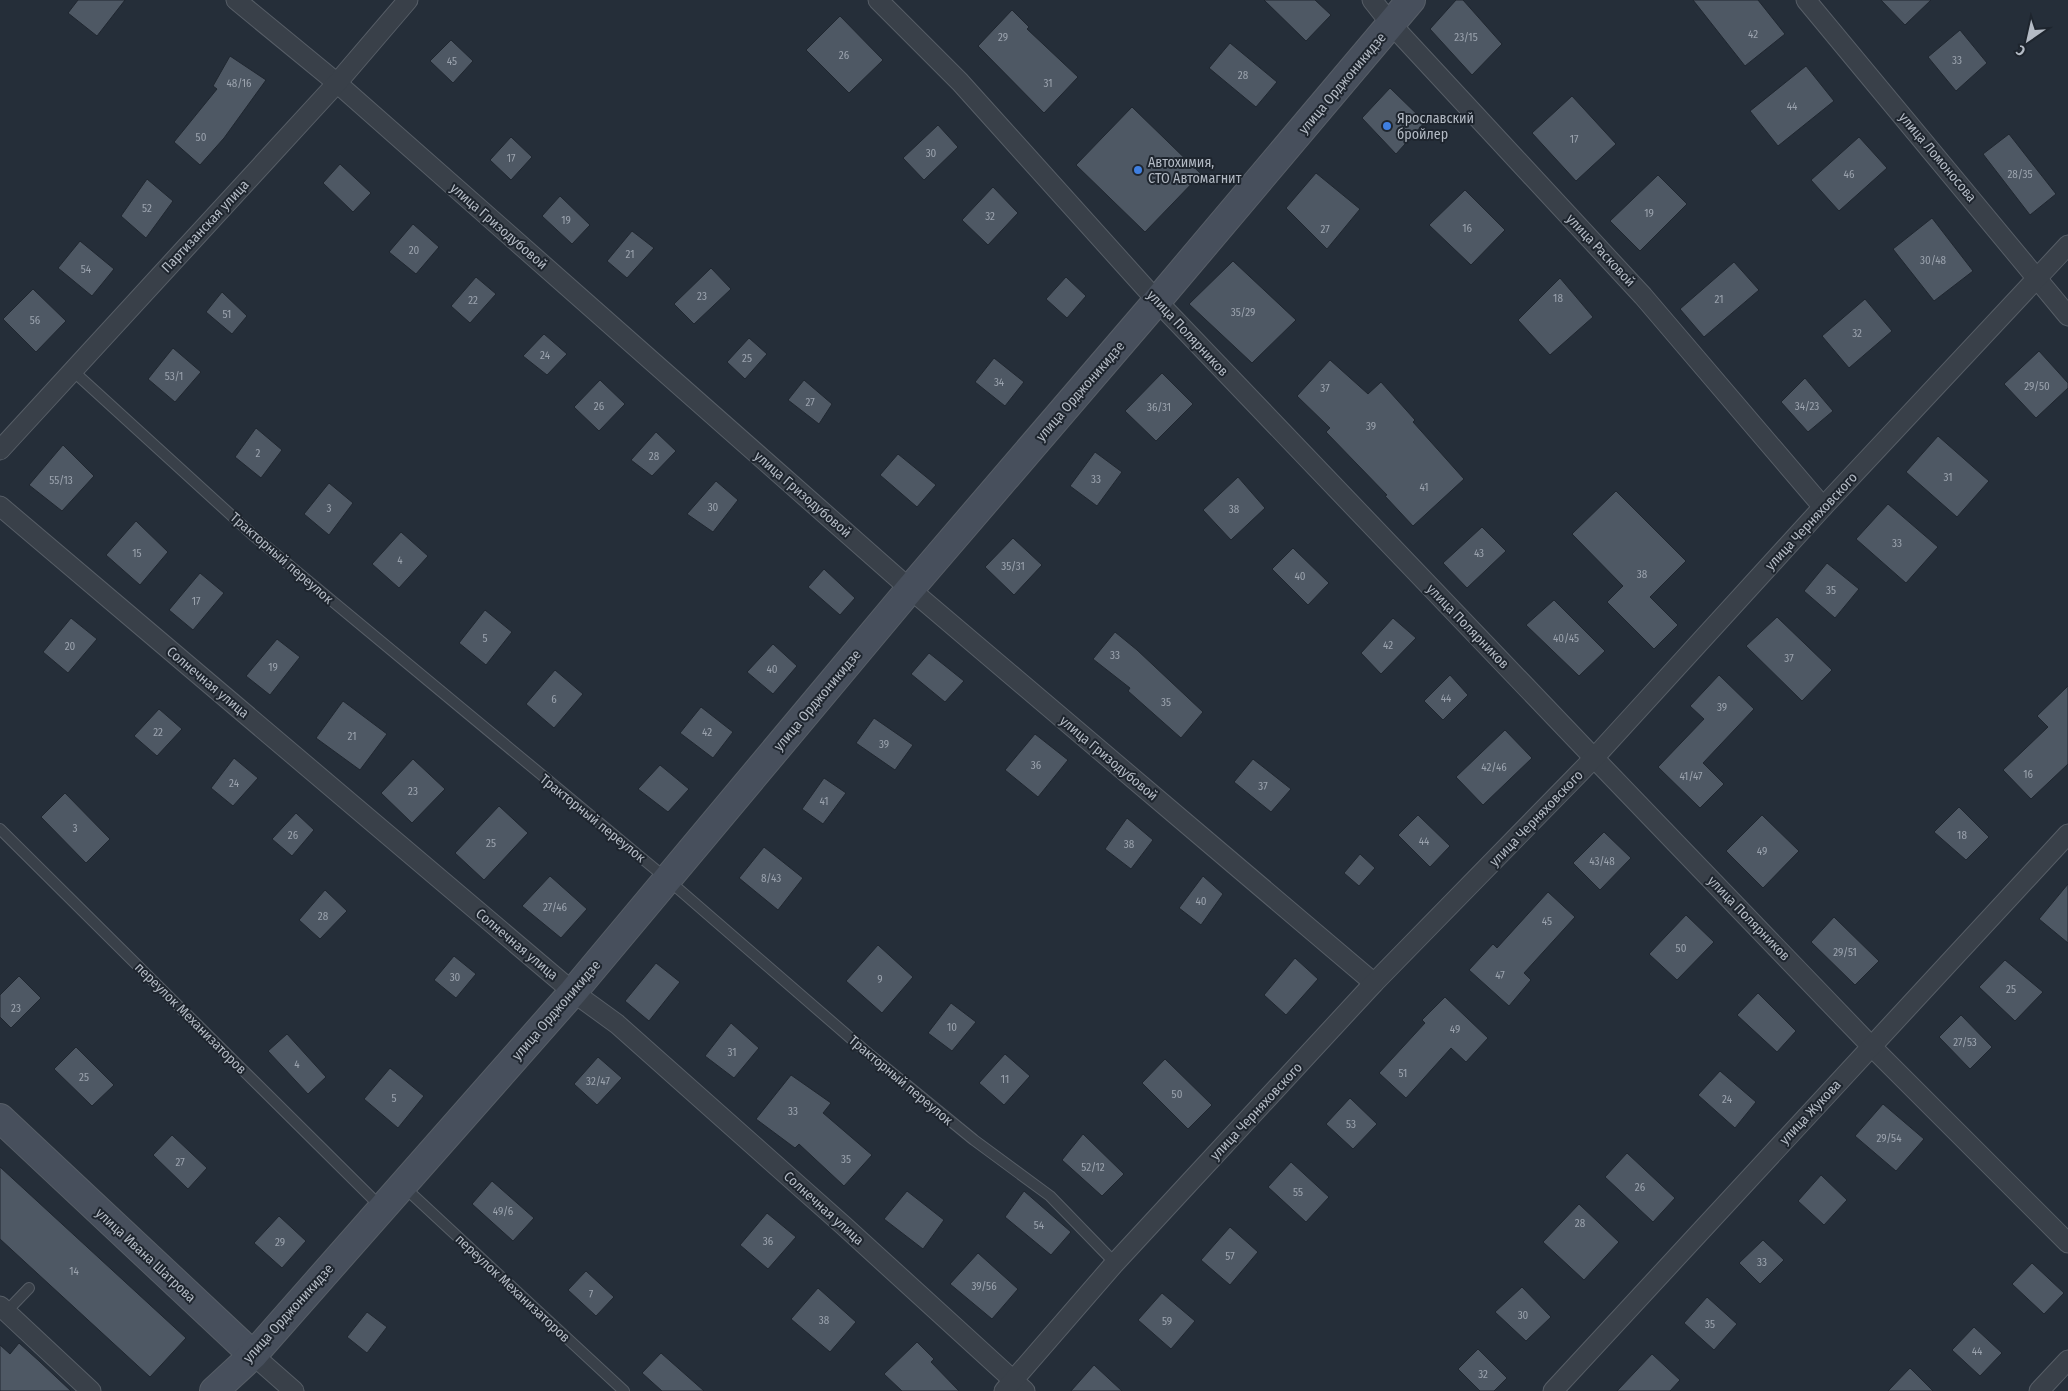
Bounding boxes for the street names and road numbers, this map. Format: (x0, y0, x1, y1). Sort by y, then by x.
street label: улица Орджоникидзе (1295, 29, 1390, 137)
street label: улица Ломоносова (1895, 109, 1980, 206)
street label: Партизанская улица (158, 176, 253, 276)
street label: улица Гризодубовой (447, 180, 551, 273)
street label: улица Расковой (1563, 210, 1639, 290)
street label: улица Полярников (1143, 287, 1232, 380)
street label: улица Орджоникидзе (1032, 338, 1128, 445)
street label: улица Гризодубовой (751, 448, 855, 541)
street label: улица Черняховского (1762, 469, 1861, 574)
street label: Тракторный переулок (227, 509, 337, 608)
street label: улица Полярников (1423, 580, 1512, 672)
street label: Солнечная улица (163, 643, 252, 722)
street label: улица Орджоникидзе (770, 646, 865, 754)
street label: улица Гризодубовой (1056, 712, 1161, 804)
street label: улица Черняховского (1486, 767, 1587, 870)
street label: Тракторный переулок (536, 771, 649, 866)
street label: улица Полярников (1704, 872, 1793, 964)
street label: Солнечная улица (472, 905, 561, 984)
street label: улица Орджоникидзе (508, 957, 604, 1064)
street label: переулок Механизаторов (131, 959, 250, 1078)
street label: Тракторный переулок (845, 1032, 957, 1129)
street label: улица Черняховского (1207, 1059, 1306, 1164)
street label: улица Жукова (1776, 1076, 1845, 1148)
street label: Солнечная улица (780, 1168, 867, 1249)
street label: улица Ивана Шатрова (92, 1205, 199, 1306)
street label: переулок Механизаторов (452, 1231, 574, 1346)
street label: улица Орджоникидзе (240, 1260, 337, 1366)

